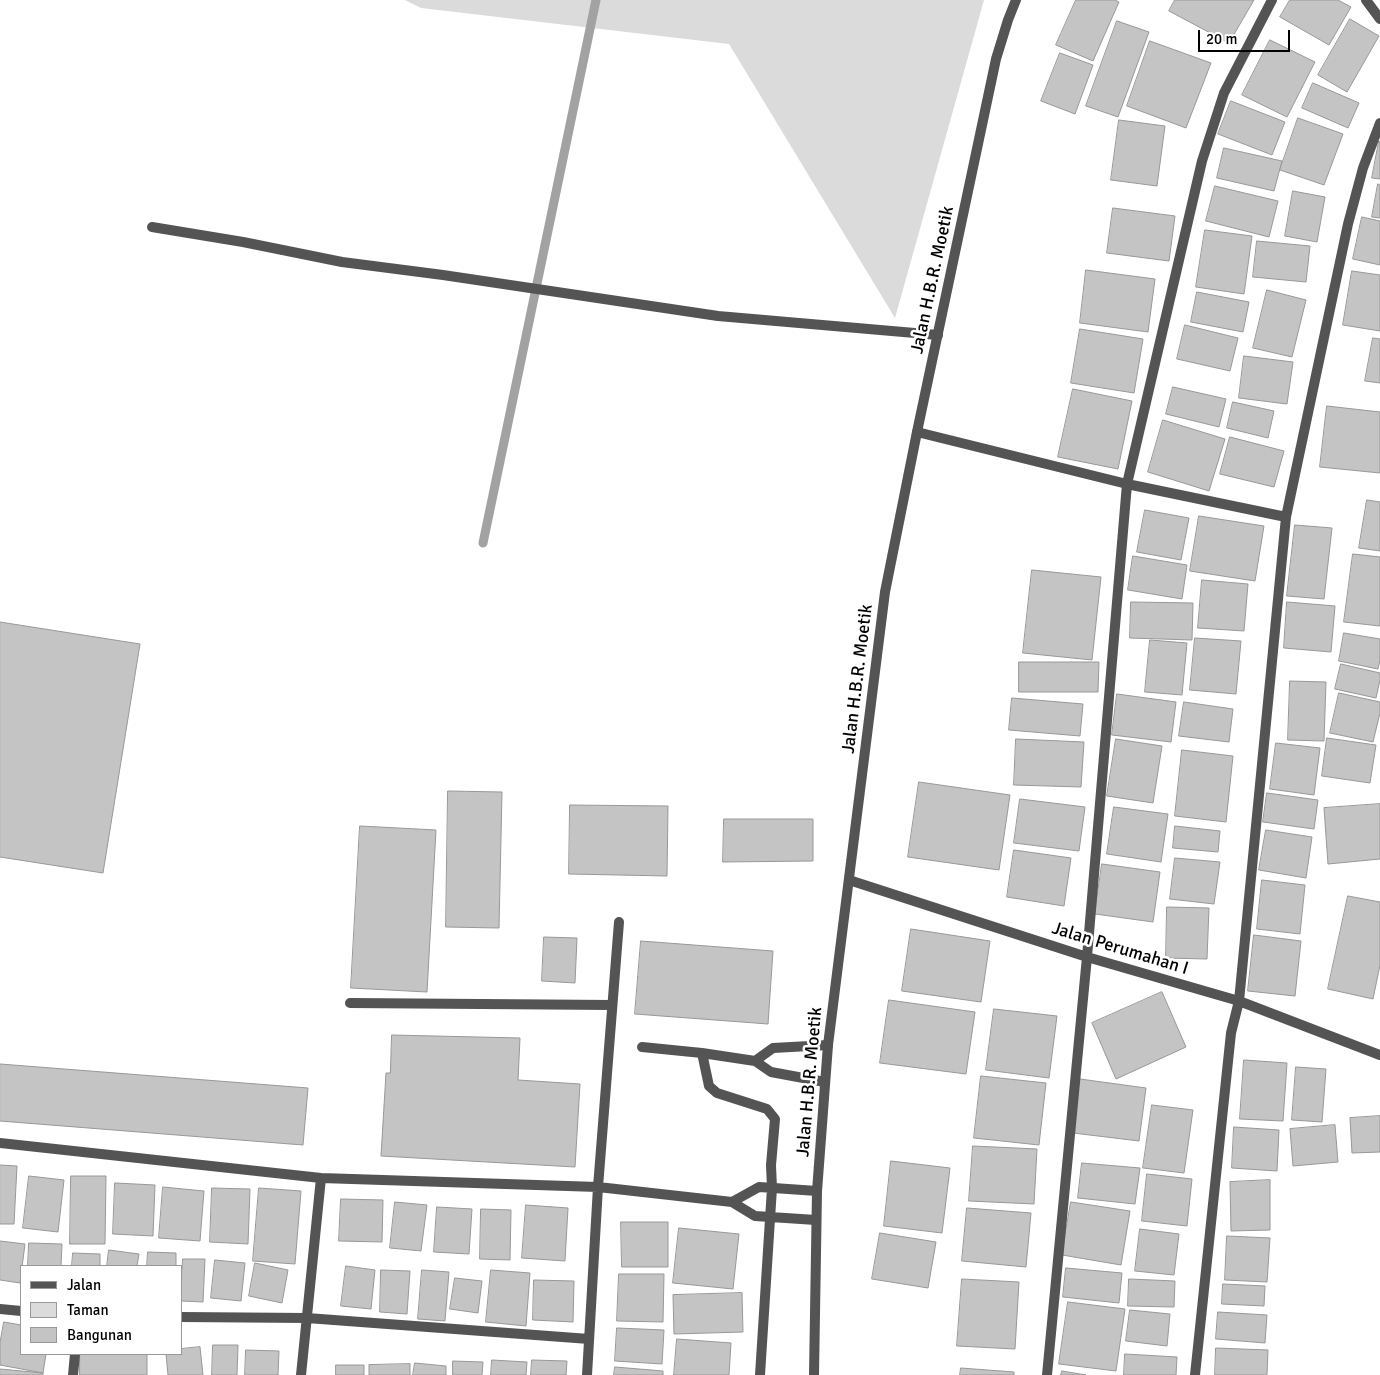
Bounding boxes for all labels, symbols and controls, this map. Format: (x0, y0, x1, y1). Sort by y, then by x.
scale bar (1200, 20, 1292, 52)
text: 20 m (1206, 30, 1237, 48)
street label: Jalan H.B.R. Moetik (907, 204, 959, 356)
street label: Jalan H.B.R. Moetik (838, 603, 878, 755)
street label: Jalan Perumahan I (1049, 918, 1191, 980)
street label: Jalan H.B.R. Moetik (793, 1006, 827, 1158)
legend (20, 1265, 182, 1355)
text: Jalan (67, 1276, 101, 1294)
text: Taman (67, 1301, 109, 1319)
text: Bangunan (67, 1326, 132, 1344)

